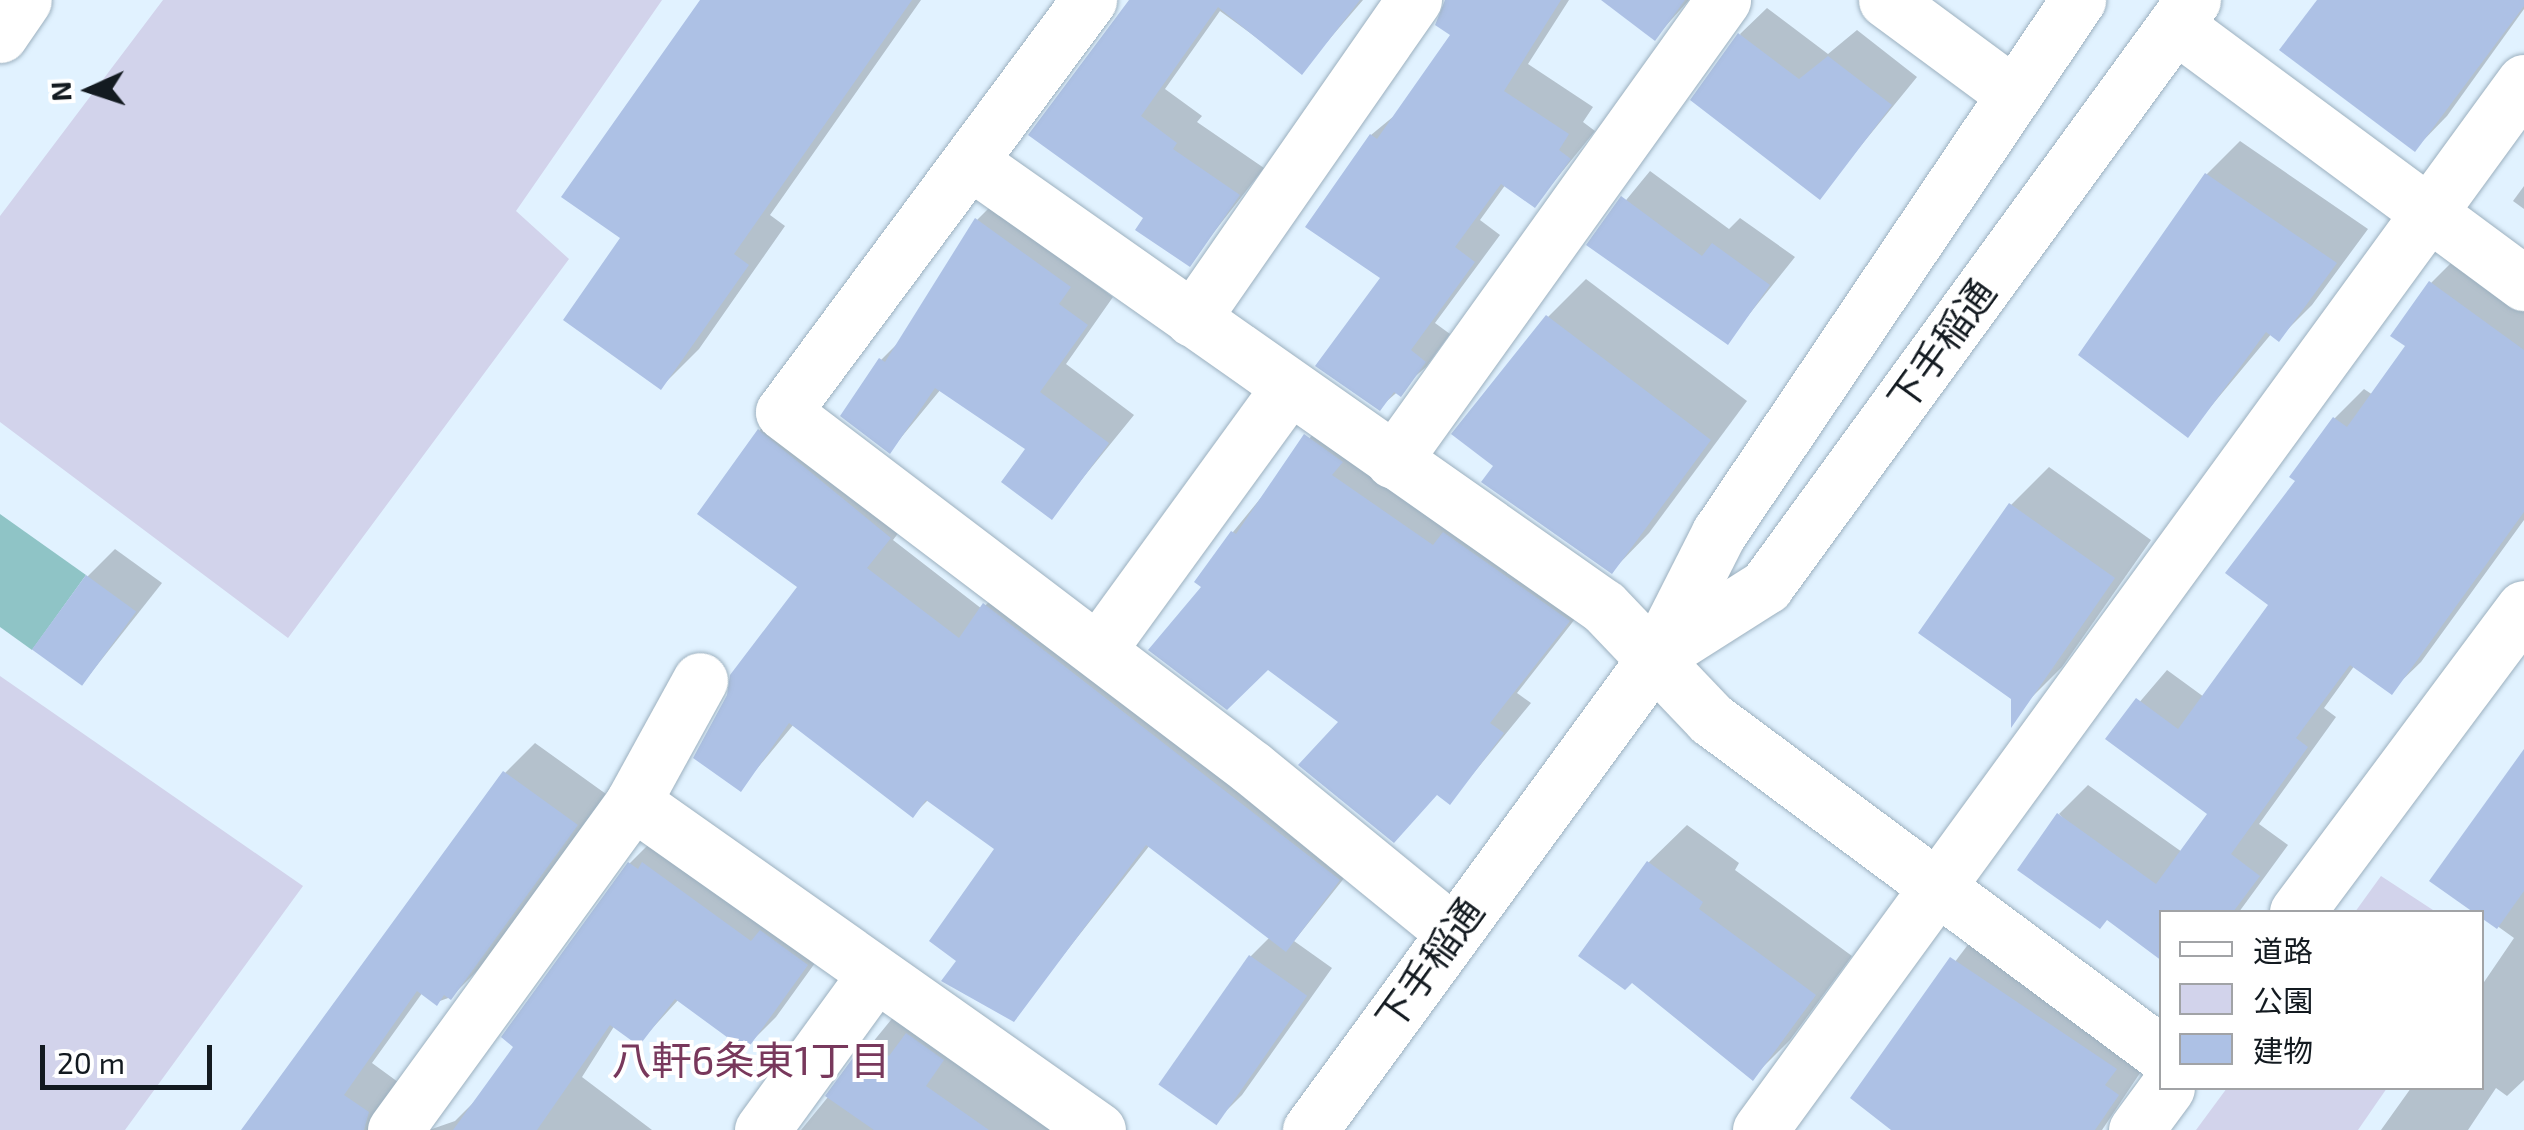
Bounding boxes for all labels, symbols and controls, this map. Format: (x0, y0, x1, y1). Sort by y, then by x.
north arrow (40, 40, 140, 140)
text: N (43, 81, 78, 103)
street label: 下手稲通 (1878, 270, 2004, 420)
street label: 下手稲通 (1366, 889, 1492, 1039)
legend (2159, 910, 2484, 1090)
text: 道路 (2253, 932, 2313, 968)
text: 公園 (2253, 982, 2313, 1018)
scale bar (45, 1025, 218, 1087)
text: 建物 (2253, 1032, 2313, 1068)
district label: 八軒6条東1丁目 (612, 1035, 890, 1083)
text: 20 m (57, 1044, 125, 1080)

